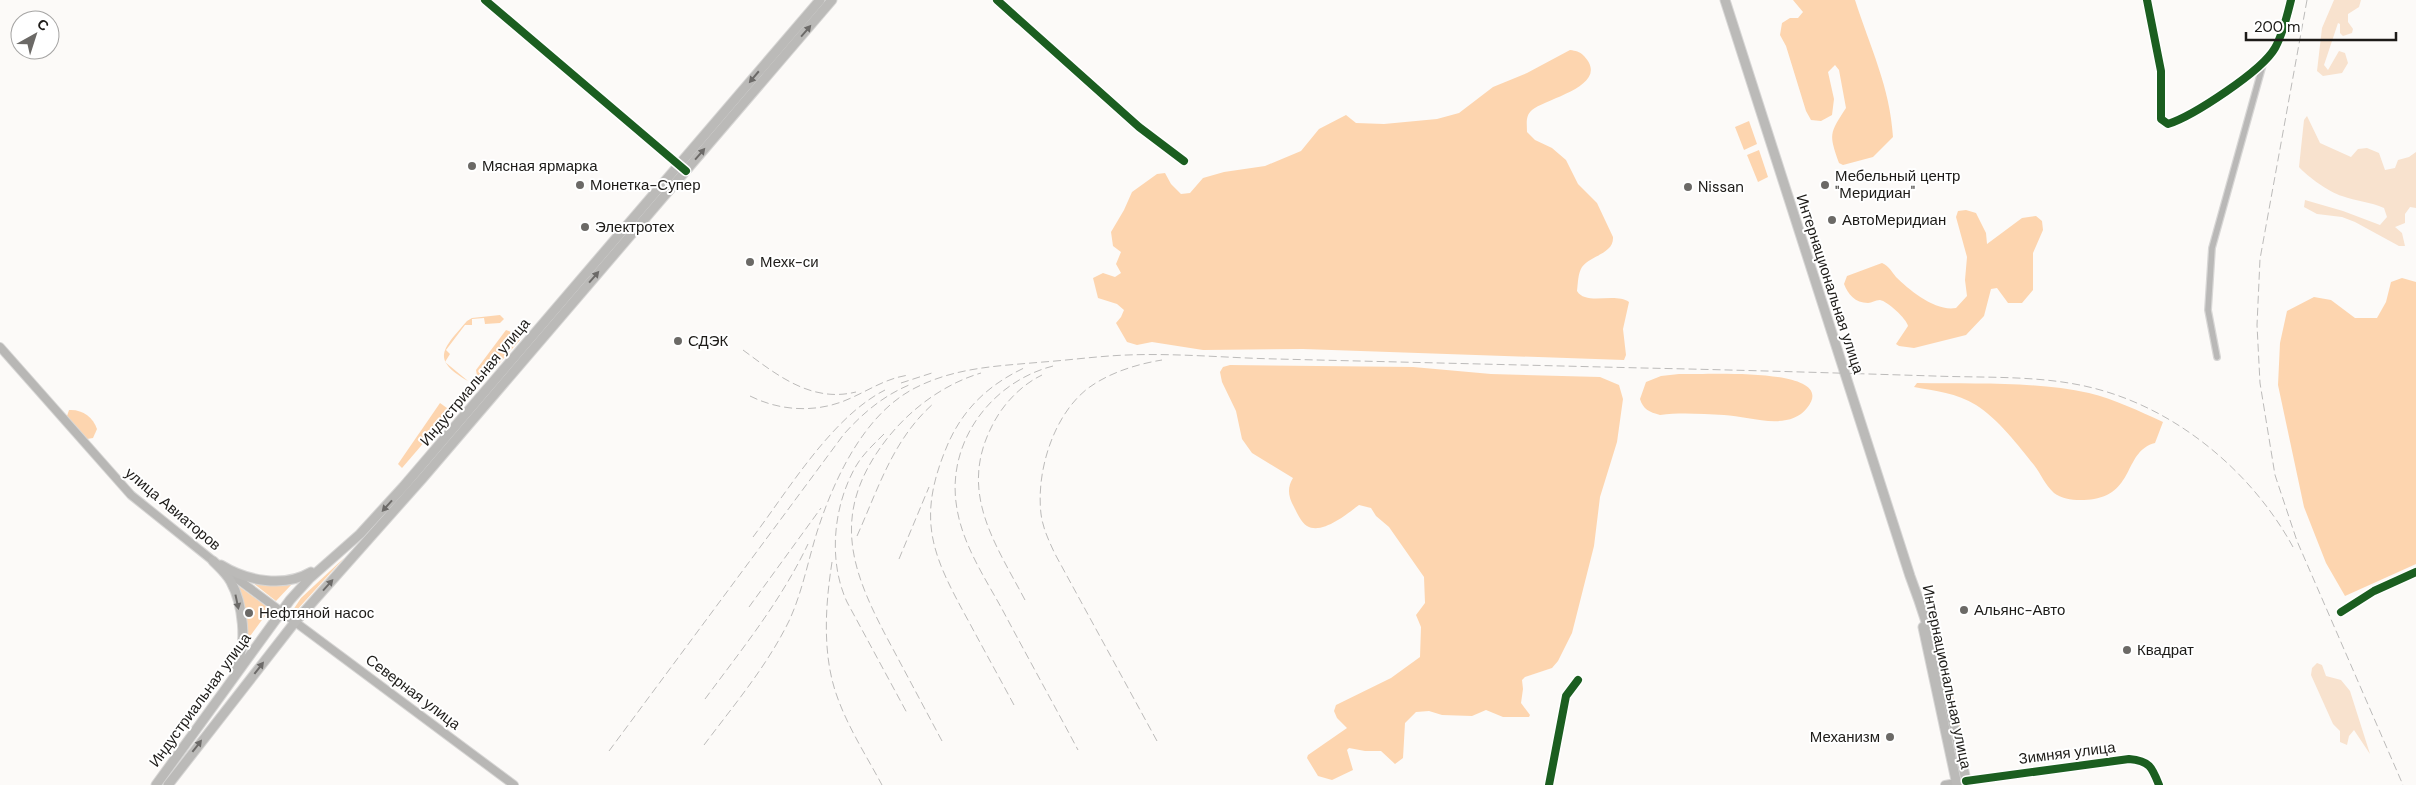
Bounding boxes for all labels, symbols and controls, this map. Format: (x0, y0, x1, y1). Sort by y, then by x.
north arrow (10, 10, 60, 60)
scale bar (2246, 10, 2396, 42)
text: С (34, 15, 53, 35)
text: 200 m (2254, 17, 2300, 37)
one-way arrow (800, 25, 812, 37)
one-way arrow (749, 70, 760, 83)
one-way arrow (695, 148, 706, 161)
place label: Мясная ярмарка (482, 156, 598, 176)
marker: Мясная ярмарка (466, 160, 478, 172)
place label: Мебельный центр "Меридиан" (1835, 166, 1960, 203)
place label: Монетка-Супер (590, 175, 701, 195)
place label: Nissan (1698, 177, 1744, 197)
marker: Монетка-Супер (574, 179, 586, 191)
marker: Мебельный центр "Меридиан" (1819, 179, 1831, 191)
marker: Nissan (1682, 181, 1694, 193)
street label: Интернациональная улица (1792, 192, 1869, 377)
place label: АвтоМеридиан (1842, 210, 1946, 230)
marker: АвтоМеридиан (1826, 214, 1838, 226)
place label: Электротех (595, 217, 675, 237)
marker: Электротех (579, 221, 591, 233)
place label: Мехк-си (760, 252, 819, 272)
marker: Мехк-си (744, 256, 756, 268)
one-way arrow (588, 271, 600, 283)
street label: Индустриальная улица (416, 313, 535, 450)
place label: СДЭК (688, 331, 728, 351)
marker: СДЭК (672, 335, 684, 347)
street label: улица Авиаторов (121, 463, 225, 555)
one-way arrow (381, 499, 392, 512)
one-way arrow (322, 580, 334, 592)
street label: Интернациональная улица (1918, 583, 1976, 771)
one-way arrow (233, 594, 241, 609)
place label: Альянс-Авто (1974, 600, 2065, 620)
place label: Нефтяной насос (259, 603, 375, 623)
marker: Альянс-Авто (1958, 604, 1970, 616)
marker: Нефтяной насос (243, 607, 255, 619)
street label: Индустриальная улица (145, 628, 256, 771)
place label: Квадрат (2137, 640, 2194, 660)
marker: Квадрат (2121, 644, 2133, 656)
street label: Северная улица (362, 650, 465, 735)
one-way arrow (253, 661, 264, 674)
place label: Механизм (1810, 727, 1880, 747)
marker: Механизм (1884, 731, 1896, 743)
street label: Зимняя улица (2017, 737, 2117, 769)
one-way arrow (192, 740, 203, 753)

